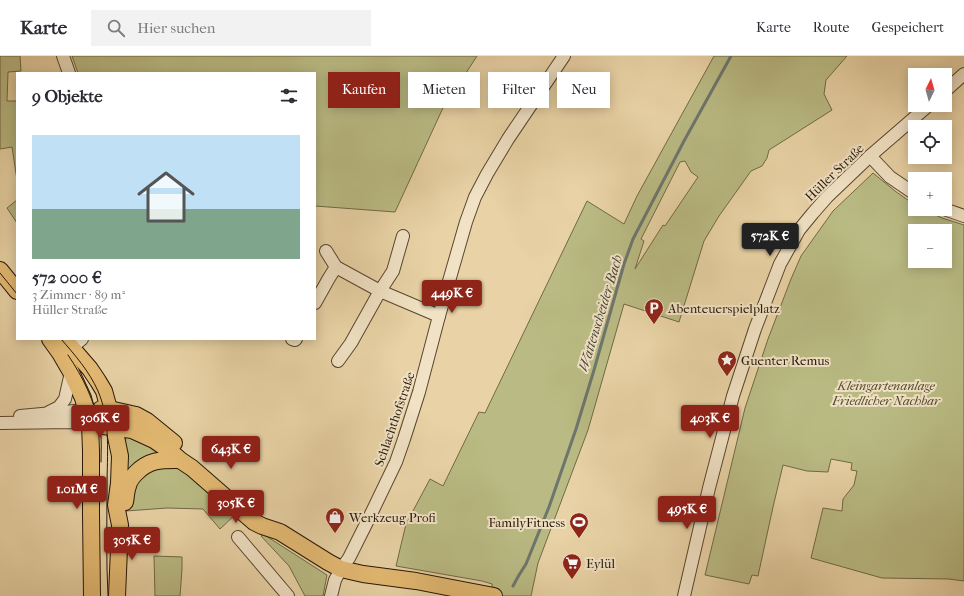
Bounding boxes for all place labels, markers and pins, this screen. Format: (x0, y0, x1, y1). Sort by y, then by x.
pin: 572K € (737, 223, 803, 257)
pin: 449K € (419, 280, 485, 314)
parking icon: Abenteuerspielplatz (643, 297, 665, 325)
place label: Abenteuerspielplatz (667, 301, 780, 316)
place icon: Guenter Remus (716, 349, 738, 377)
place label: Guenter Remus (741, 353, 830, 368)
pin: 306K € (67, 405, 133, 439)
pin: 403K € (677, 405, 743, 439)
pin: 643K € (198, 436, 264, 470)
pin: 1.01M € (40, 476, 114, 510)
pin: 305K € (203, 490, 269, 524)
pin: 495K € (654, 496, 720, 530)
shop icon: Werkzeug Profi (324, 506, 346, 534)
place label: Werkzeug Profi (348, 510, 436, 525)
sports icon: FamilyFitness (568, 511, 590, 539)
place label: FamilyFitness (488, 515, 565, 530)
pin: 305K € (99, 527, 165, 561)
supermarket icon: Eylül (561, 552, 583, 580)
place label: Eylül (586, 556, 615, 571)

